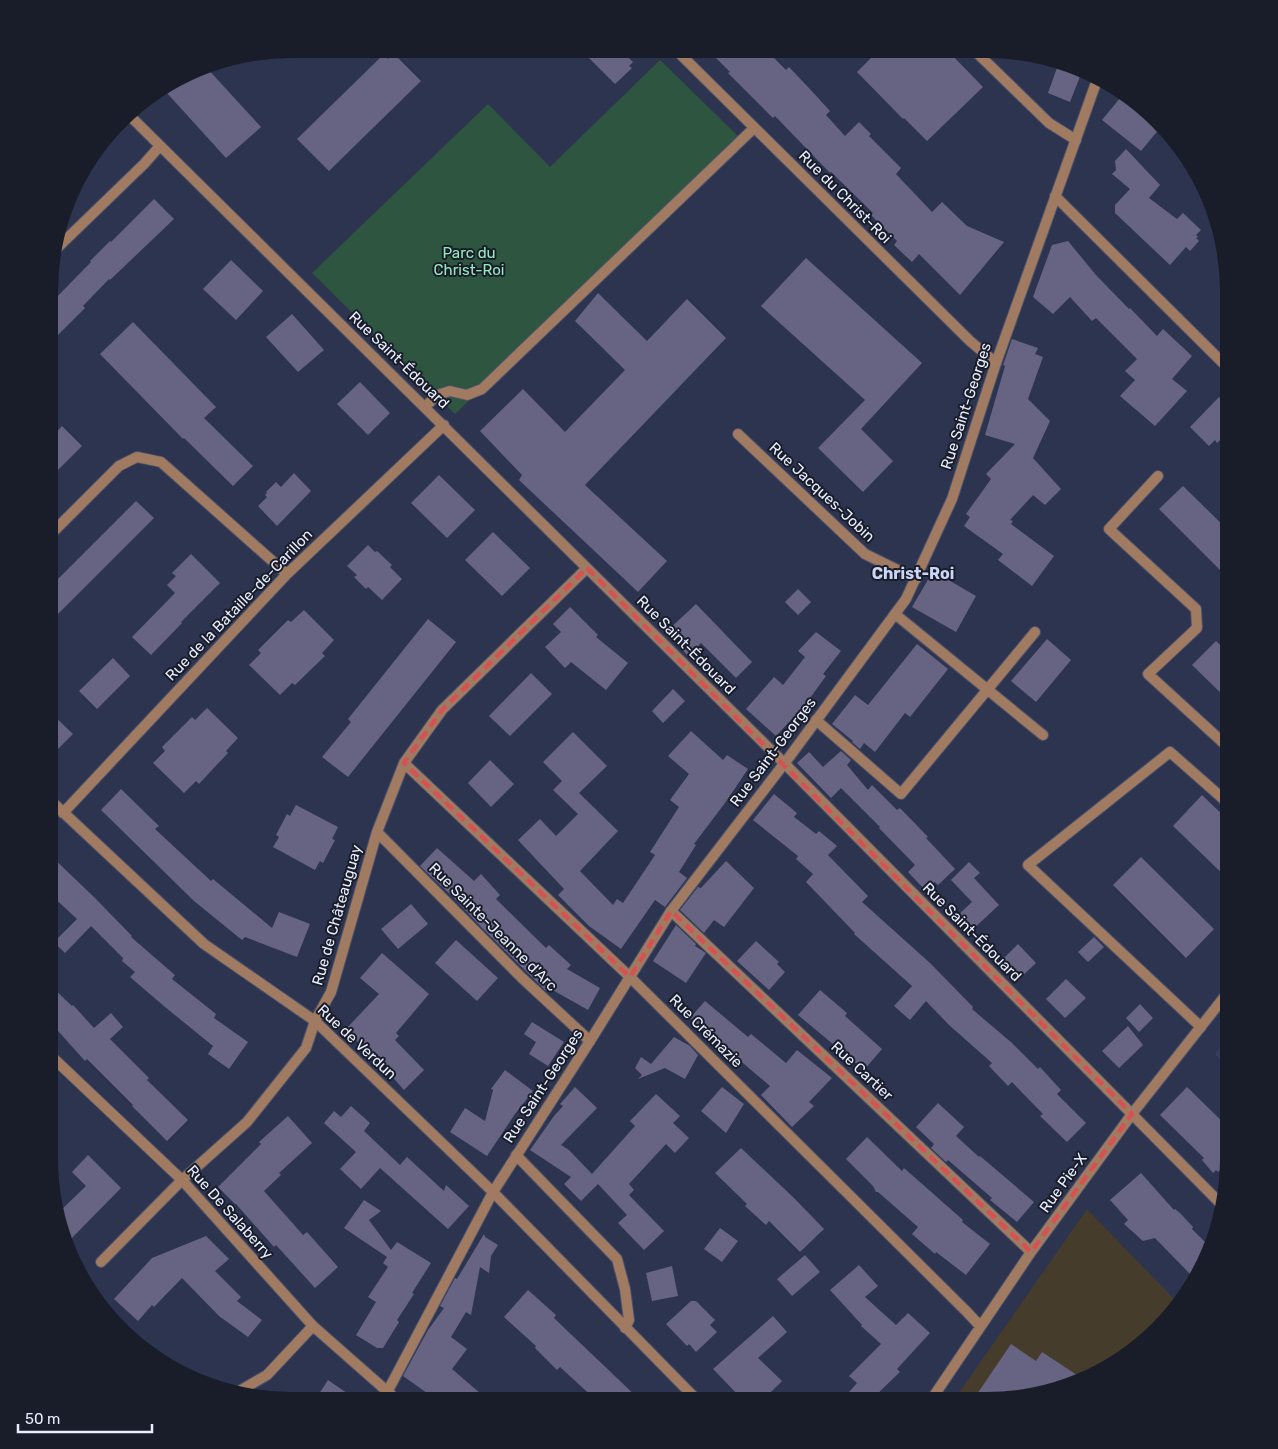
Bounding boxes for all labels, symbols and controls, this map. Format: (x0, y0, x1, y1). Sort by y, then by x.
street label: Rue du Christ-Roi (795, 147, 895, 247)
park label: Parc du Christ-Roi (434, 244, 504, 279)
street label: Rue Saint-Édouard (345, 308, 453, 412)
street label: Rue Saint-Georges (937, 340, 995, 472)
street label: Rue Jacques-Jobin (766, 438, 878, 546)
street label: Rue de la Bataille-de-Carillon (162, 525, 316, 685)
district label: Christ-Roi (872, 564, 954, 583)
street label: Rue Saint-Édouard (633, 592, 739, 698)
street label: Rue Saint-Georges (726, 694, 820, 810)
street label: Rue de Châteauguay (308, 843, 366, 987)
street label: Rue Sainte-Jeanne d'Arc (425, 859, 561, 995)
street label: Rue Saint-Édouard (919, 879, 1025, 985)
street label: Rue Crémazie (666, 991, 746, 1071)
street label: Rue de Verdun (314, 1001, 400, 1083)
street label: Rue Saint-Georges (500, 1025, 587, 1146)
street label: Rue Cartier (827, 1038, 897, 1105)
street label: Rue Pie-X (1036, 1150, 1091, 1216)
street label: Rue De Salaberry (183, 1161, 277, 1263)
scale bar (18, 1402, 151, 1434)
text: 50 m (25, 1410, 60, 1428)

